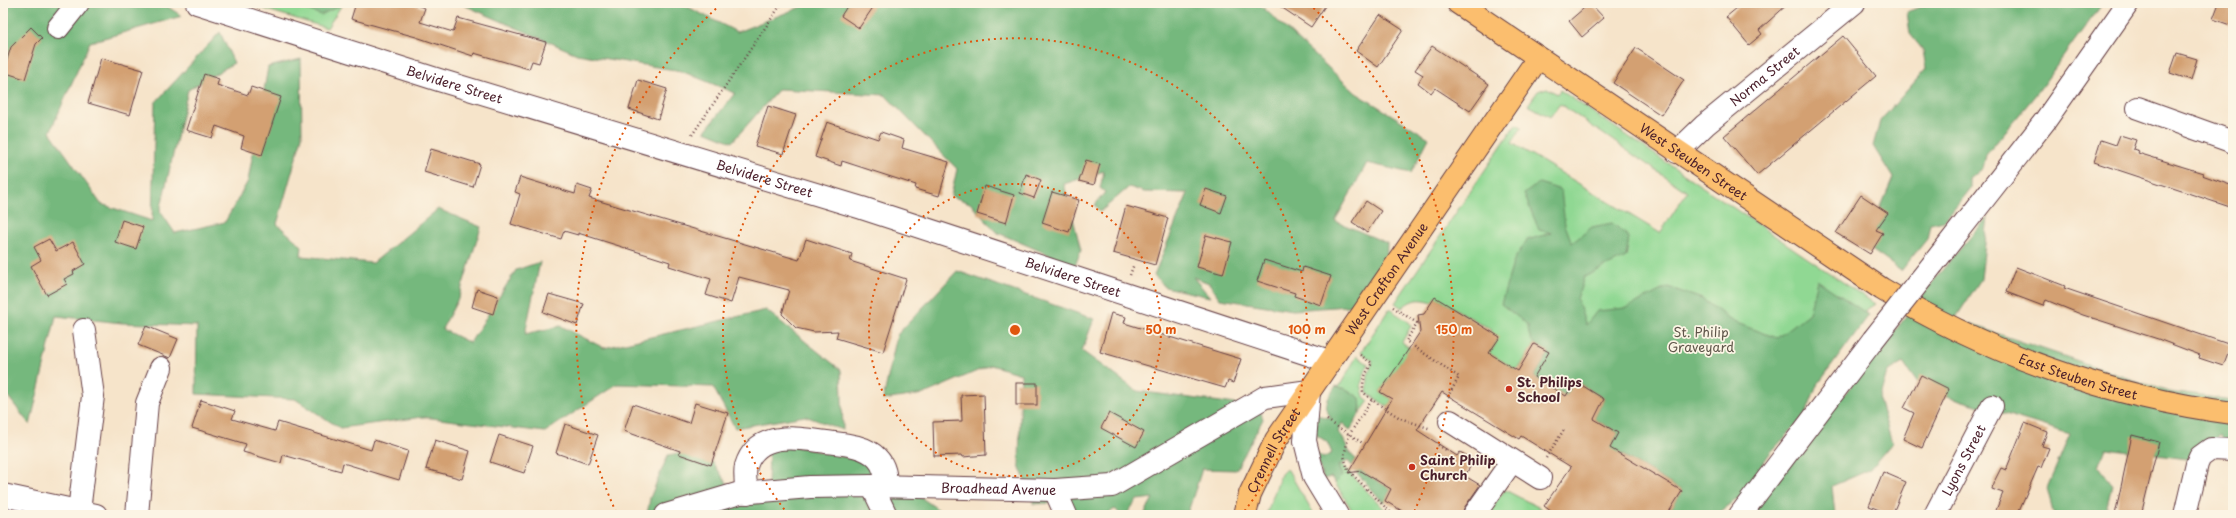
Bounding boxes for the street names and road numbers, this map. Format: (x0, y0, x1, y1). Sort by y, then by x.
street label: Norma Street (1725, 41, 1803, 110)
street label: Belvidere Street (404, 60, 505, 108)
street label: West Steuben Street (1636, 118, 1751, 205)
street label: Belvidere Street (714, 154, 815, 202)
street label: West Crafton Avenue (1341, 218, 1432, 339)
street label: Belvidere Street (1023, 252, 1124, 301)
street label: East Steuben Street (2016, 348, 2139, 404)
street label: Crennell Street (1242, 404, 1304, 496)
street label: Lyons Street (1937, 421, 1990, 499)
street label: Broadhead Avenue (941, 478, 1056, 499)

